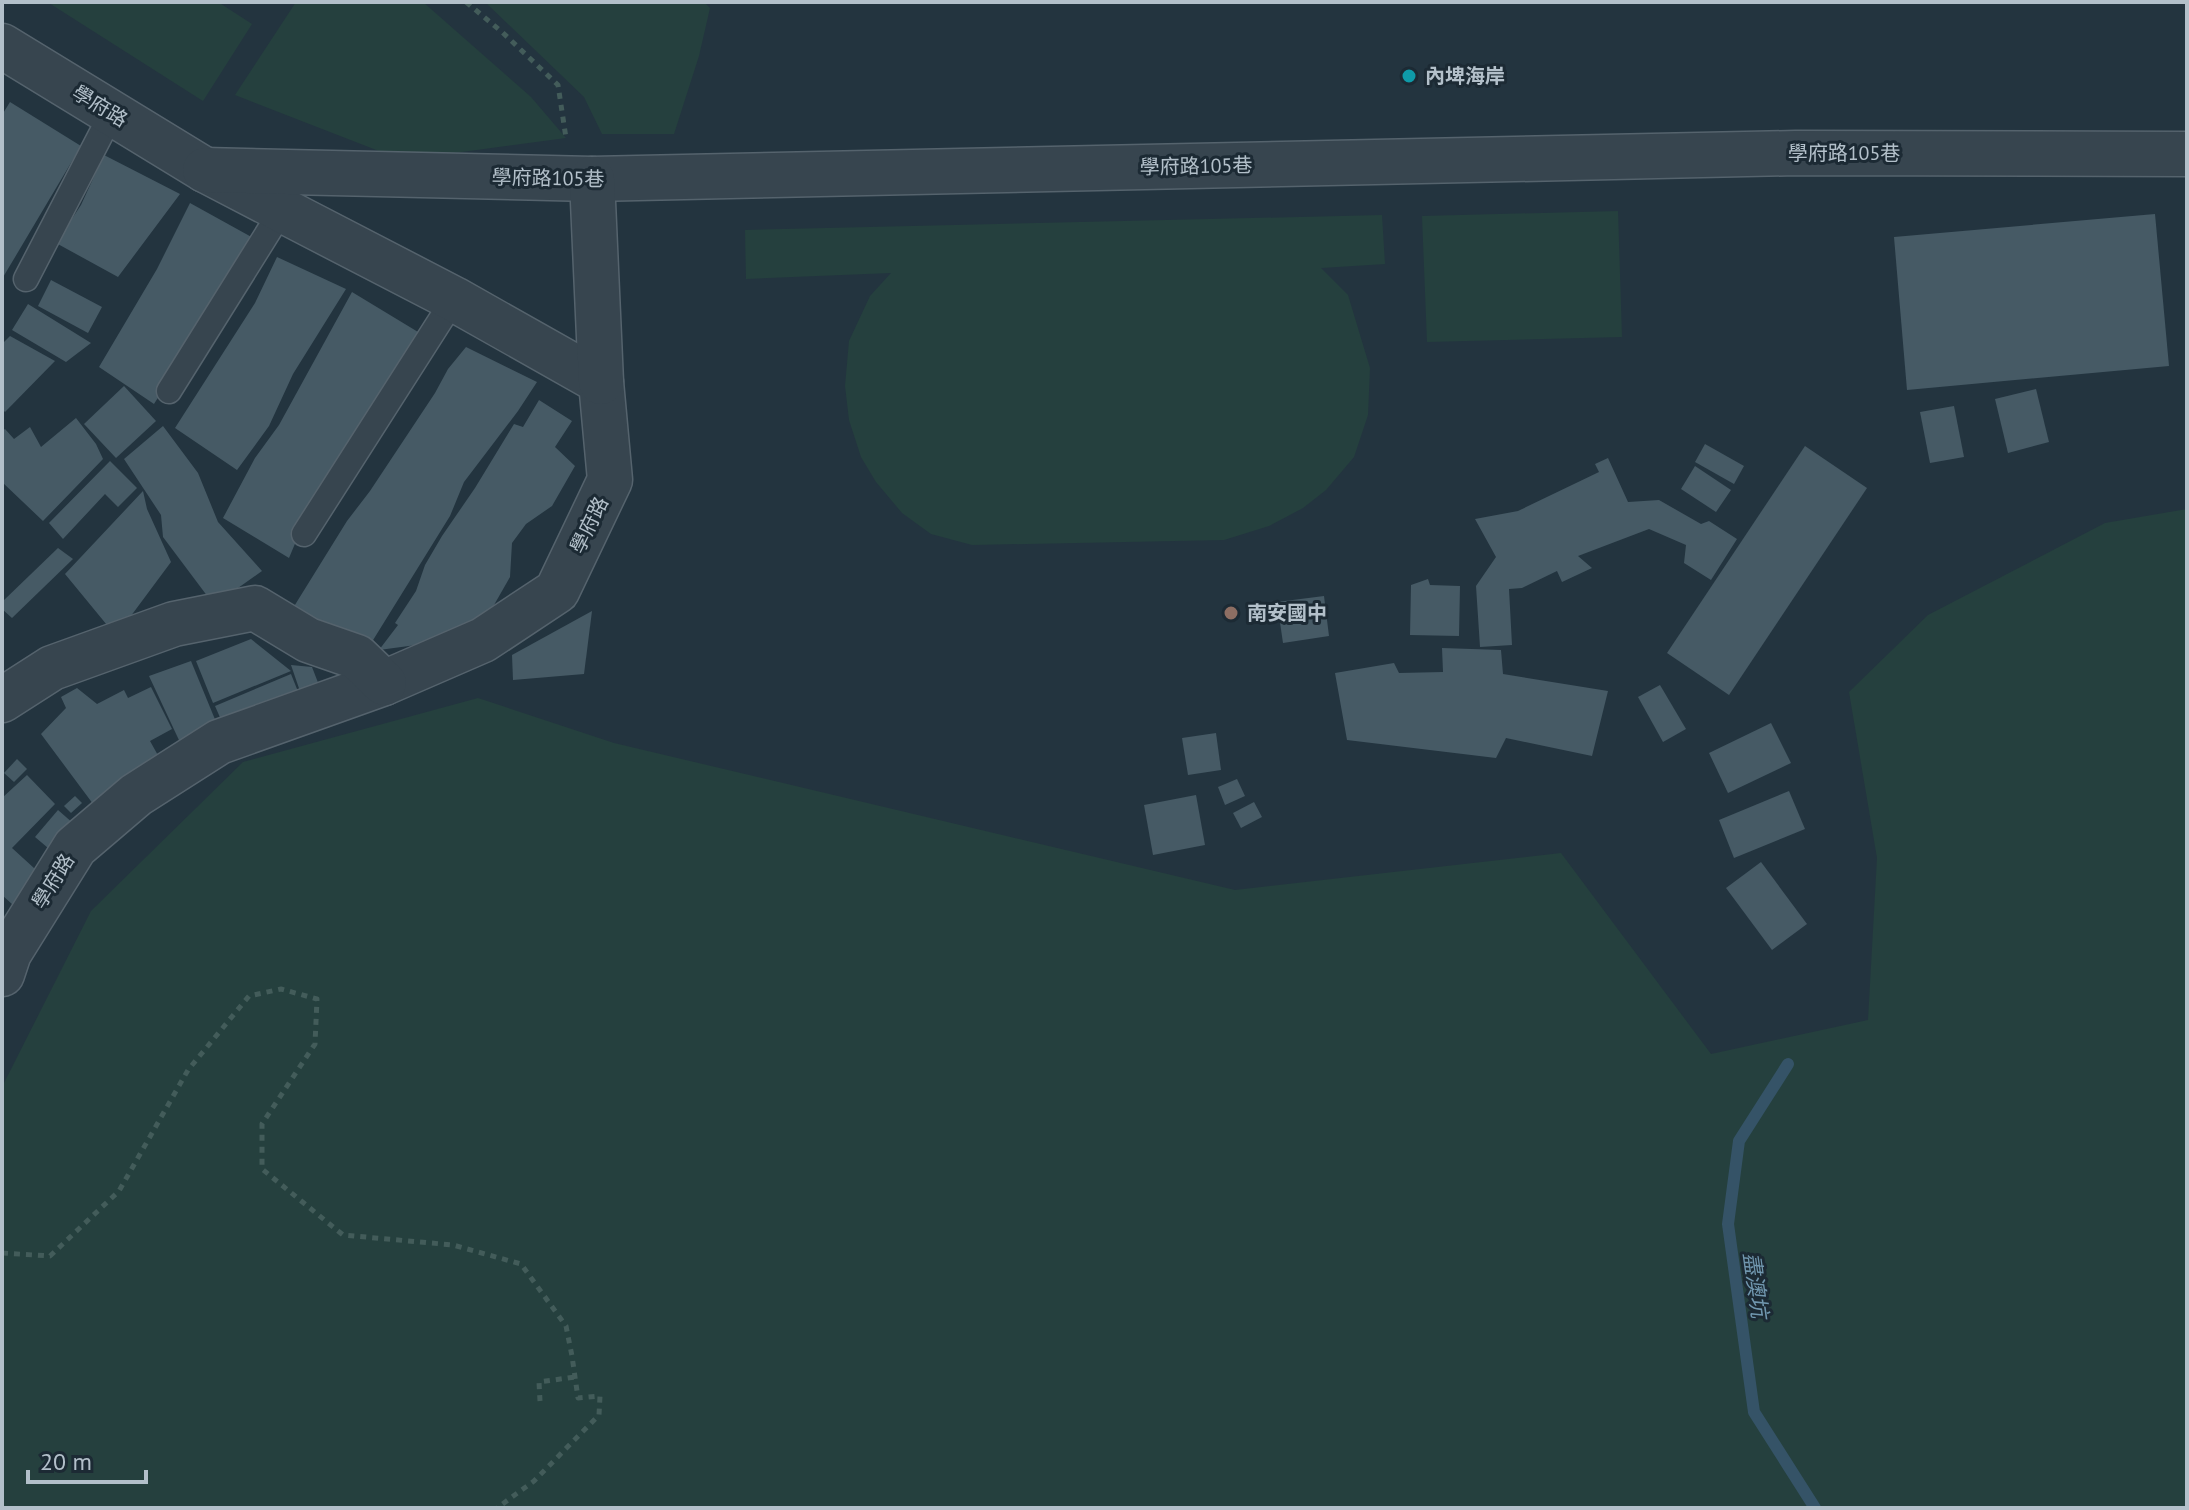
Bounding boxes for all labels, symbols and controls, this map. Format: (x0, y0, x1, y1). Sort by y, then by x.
place label: 內埤海岸 (1425, 63, 1505, 89)
marker: 內埤海岸 (1400, 67, 1418, 85)
street label: 學府路 (68, 79, 132, 133)
street label: 學府路105巷 (1788, 140, 1900, 166)
street label: 學府路105巷 (1139, 152, 1253, 180)
street label: 學府路105巷 (491, 164, 605, 192)
street label: 學府路 (564, 492, 614, 558)
place label: 南安國中 (1247, 600, 1327, 626)
marker: 南安國中 (1222, 604, 1240, 622)
street label: 學府路 (26, 849, 80, 913)
water label: 盡澳坑 (1738, 1250, 1775, 1323)
scale bar (28, 1434, 146, 1484)
text: 20 m (40, 1446, 92, 1477)

